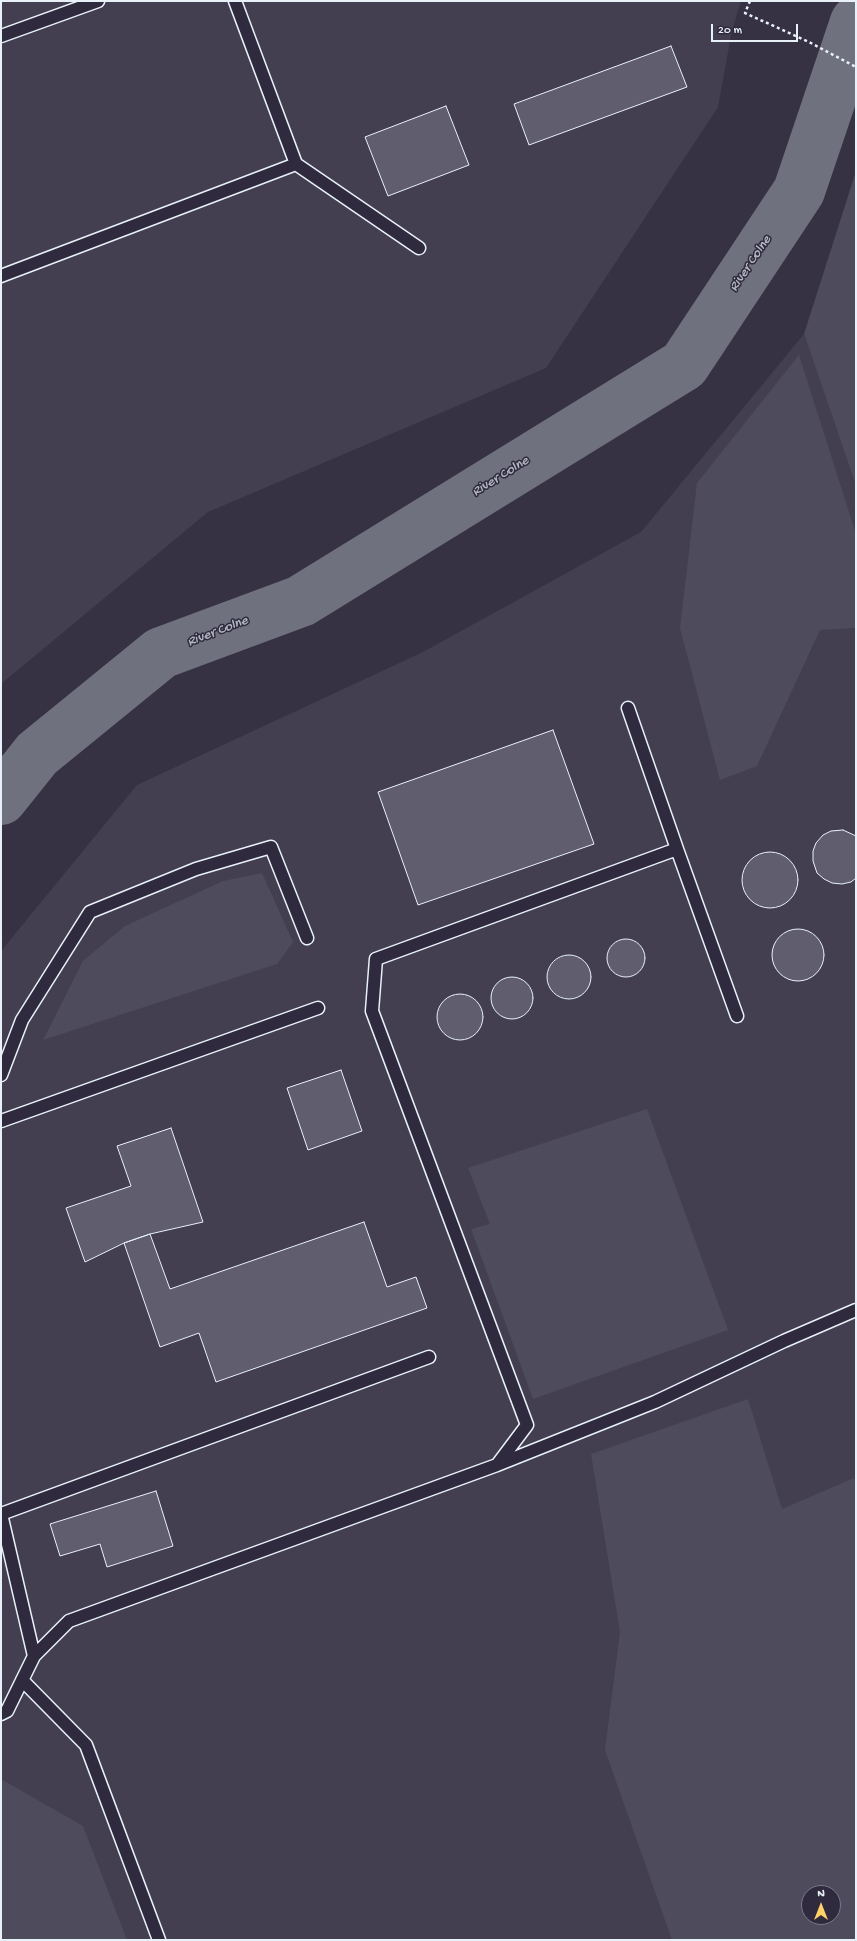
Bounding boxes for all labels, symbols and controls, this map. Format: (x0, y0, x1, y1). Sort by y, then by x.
scale bar (713, 16, 800, 42)
text: 20 m (718, 24, 742, 38)
water label: River Colne (726, 233, 776, 295)
water label: River Colne (469, 453, 533, 501)
water label: River Colne (185, 613, 251, 651)
north arrow (801, 1885, 841, 1925)
text: N (817, 1888, 825, 1900)

